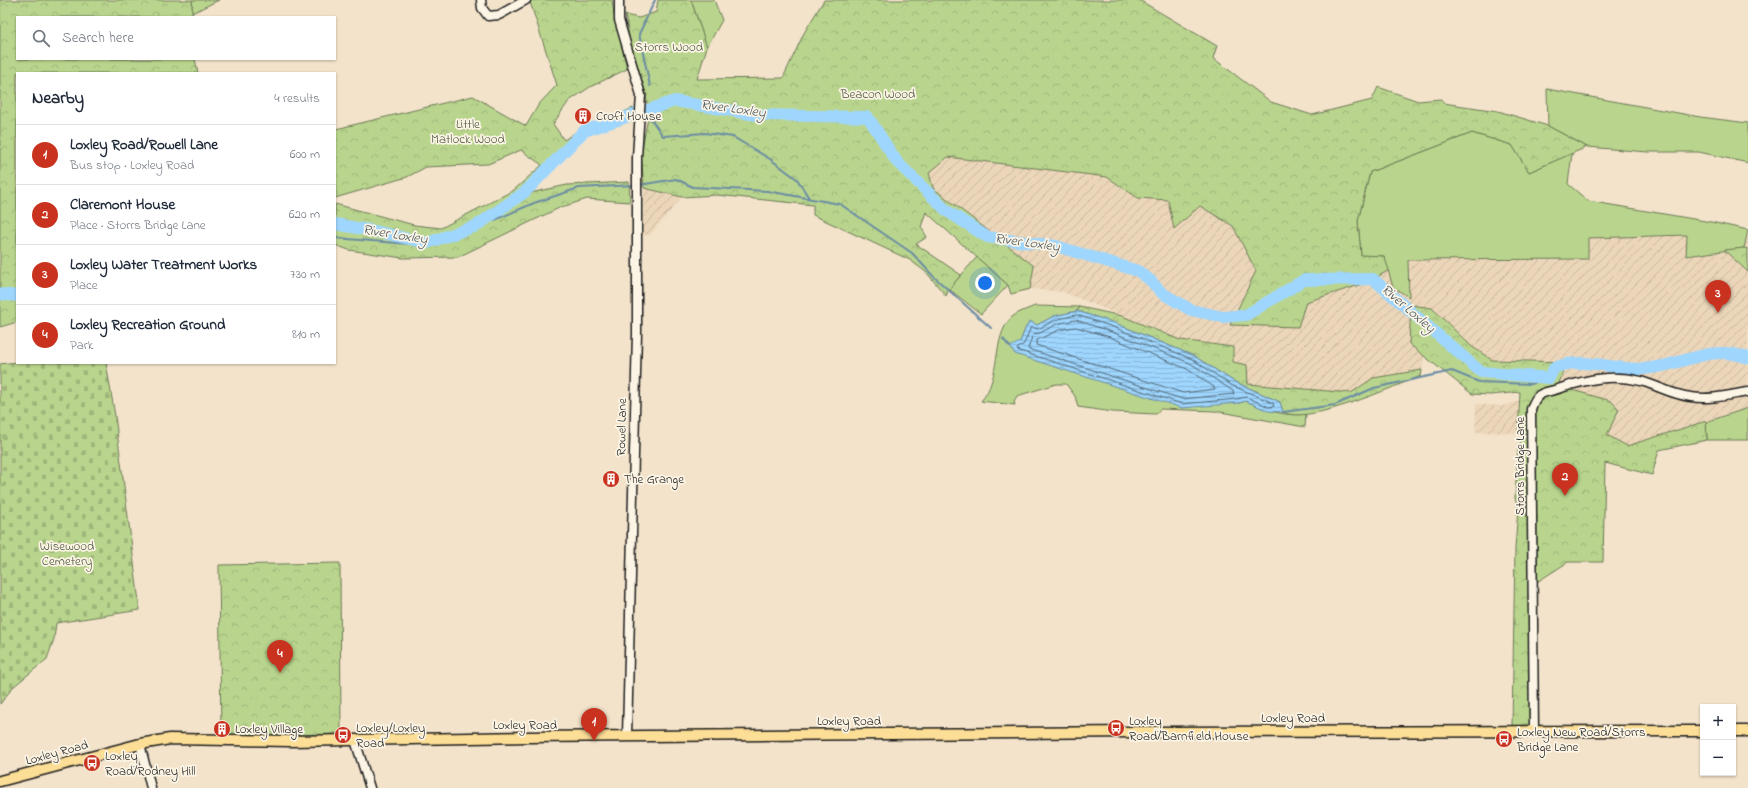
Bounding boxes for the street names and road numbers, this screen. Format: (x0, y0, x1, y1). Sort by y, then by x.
street label: Rowel Lane (612, 398, 632, 456)
street label: Storrs Bridge Lane (1511, 416, 1531, 515)
street label: Loxley Road (1261, 709, 1326, 729)
street label: Loxley Road (817, 712, 882, 732)
street label: Loxley Road (493, 716, 558, 736)
street label: Loxley Road (24, 735, 91, 771)

